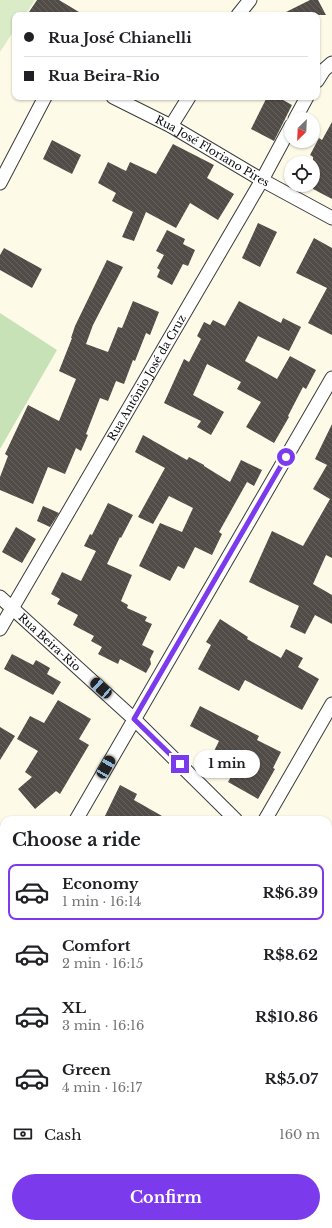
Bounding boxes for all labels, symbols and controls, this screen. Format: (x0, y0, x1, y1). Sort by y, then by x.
text: Rua José Chianelli (48, 28, 192, 47)
text: Rua Beira-Rio (48, 66, 160, 85)
street label: Rua José Floriano Pires (153, 112, 272, 190)
north arrow (284, 112, 320, 148)
map controls (284, 112, 320, 192)
button: locate (284, 156, 320, 192)
street label: Rua Antônio José da Cruz (104, 312, 189, 443)
route start (277, 448, 295, 466)
street label: Rua Beira-Rio (15, 610, 84, 674)
car (88, 676, 114, 700)
callout: 1 min (194, 750, 260, 778)
car (95, 754, 117, 780)
route end (171, 755, 189, 773)
text: 1 min (208, 755, 246, 772)
text: Choose a ride (12, 829, 141, 851)
icon: car (14, 874, 50, 910)
text: Economy (62, 874, 139, 893)
text: R$6.39 (262, 883, 318, 902)
text: 1 min · 16:14 (62, 893, 141, 910)
icon: car (14, 936, 50, 972)
text: Comfort (62, 936, 130, 955)
text: R$8.62 (263, 945, 318, 964)
text: 2 min · 16:15 (62, 955, 143, 972)
icon: car (14, 998, 50, 1034)
text: XL (62, 998, 86, 1017)
text: R$10.86 (255, 1007, 318, 1026)
text: 3 min · 16:16 (62, 1017, 144, 1034)
icon: car (14, 1060, 50, 1096)
text: Green (62, 1060, 111, 1079)
text: R$5.07 (265, 1069, 318, 1088)
text: 4 min · 16:17 (62, 1079, 142, 1096)
icon: cash (12, 1123, 34, 1145)
text: Cash (44, 1125, 81, 1144)
text: 160 m (279, 1126, 320, 1143)
button: Confirm (12, 1174, 320, 1220)

